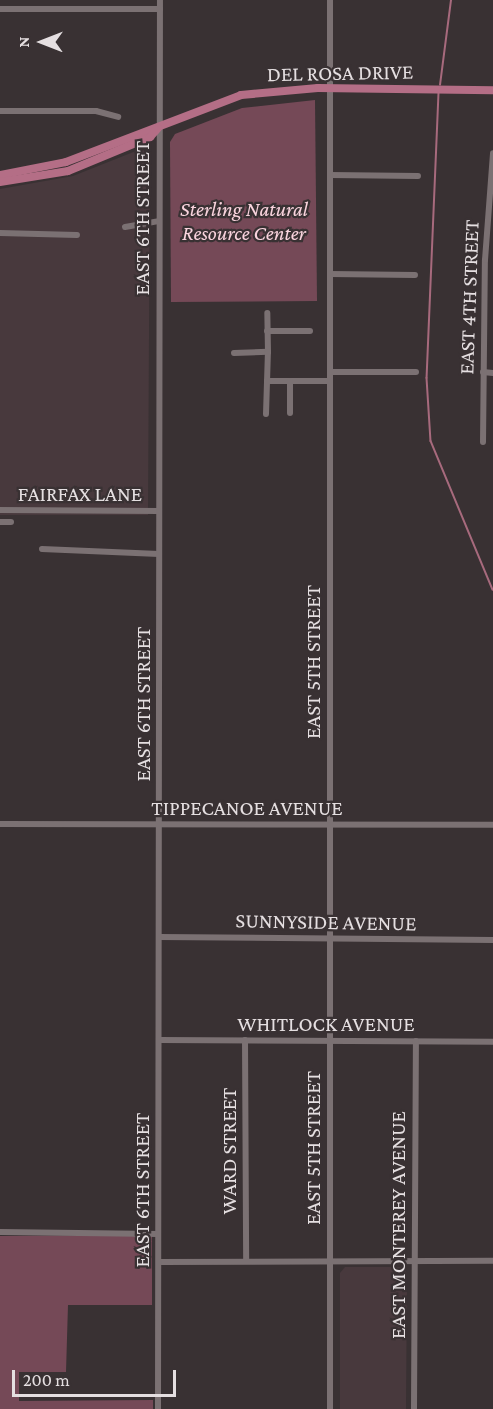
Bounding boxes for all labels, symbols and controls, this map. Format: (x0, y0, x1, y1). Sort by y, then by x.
north arrow (12, 12, 72, 72)
text: N (15, 37, 32, 47)
street label: DEL ROSA DRIVE (267, 59, 413, 87)
street label: EAST 6TH STREET (129, 141, 155, 295)
park label: Sterling Natural Resource Center (180, 196, 308, 246)
street label: EAST 4TH STREET (454, 219, 484, 375)
street label: FAIRFAX LANE (18, 481, 142, 507)
street label: EAST 5TH STREET (300, 585, 326, 739)
street label: EAST 6TH STREET (130, 627, 156, 781)
street label: TIPPECANOE AVENUE (151, 795, 343, 821)
street label: SUNNYSIDE AVENUE (235, 908, 417, 936)
street label: WHITLOCK AVENUE (237, 1011, 415, 1037)
street label: EAST 5TH STREET (300, 1071, 326, 1225)
street label: WARD STREET (216, 1088, 242, 1214)
street label: EAST MONTEREY AVENUE (385, 1111, 411, 1339)
street label: EAST 6TH STREET (129, 1113, 155, 1267)
scale bar (15, 1358, 178, 1396)
text: 200 m (23, 1370, 70, 1390)

